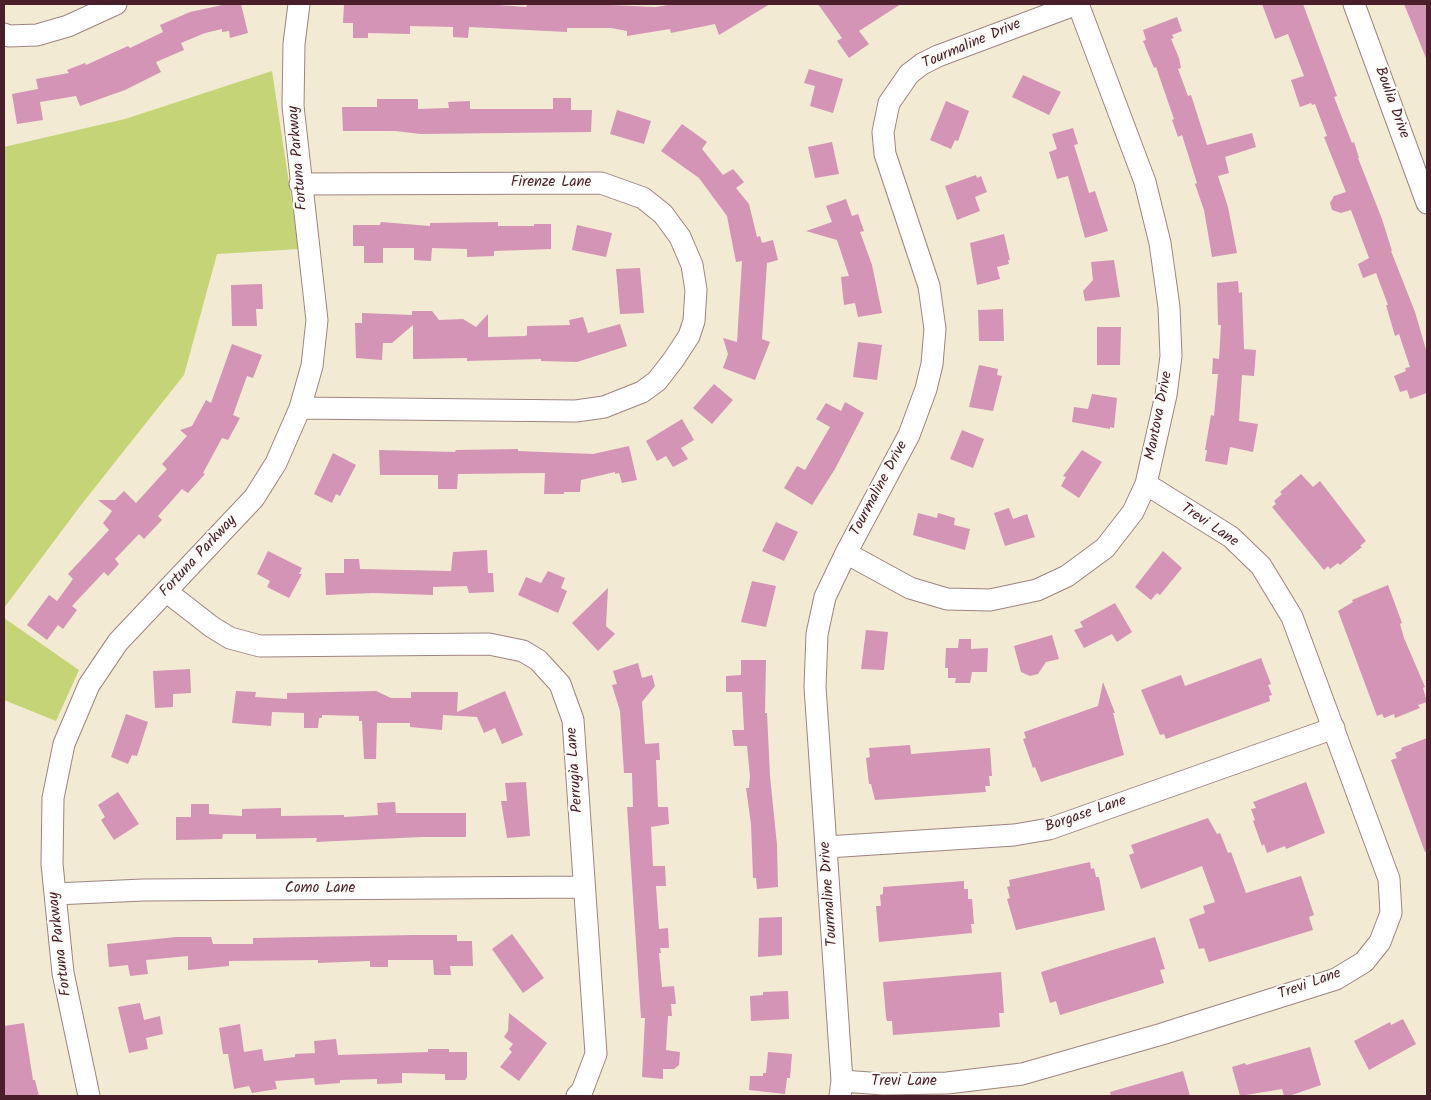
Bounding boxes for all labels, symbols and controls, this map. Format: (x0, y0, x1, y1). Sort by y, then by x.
street label: Tourmaline Drive (920, 16, 1024, 74)
street label: Boulia Drive (1370, 65, 1412, 141)
street label: Fortuna Parkway (285, 105, 313, 211)
street label: Firenze Lane (511, 174, 591, 192)
street label: Mantova Drive (1143, 370, 1177, 462)
street label: Tourmaline Drive (847, 438, 913, 540)
street label: Trevi Lane (1177, 500, 1241, 552)
street label: Fortuna Parkway (157, 512, 241, 602)
street label: Perrugia Lane (564, 727, 588, 813)
street label: Borgase Lane (1043, 793, 1129, 837)
street label: Tourmaline Drive (817, 841, 843, 947)
street label: Como Lane (285, 880, 355, 898)
street label: Fortuna Parkway (46, 891, 76, 997)
street label: Trevi Lane (1276, 965, 1344, 1005)
street label: Trevi Lane (871, 1073, 937, 1091)

